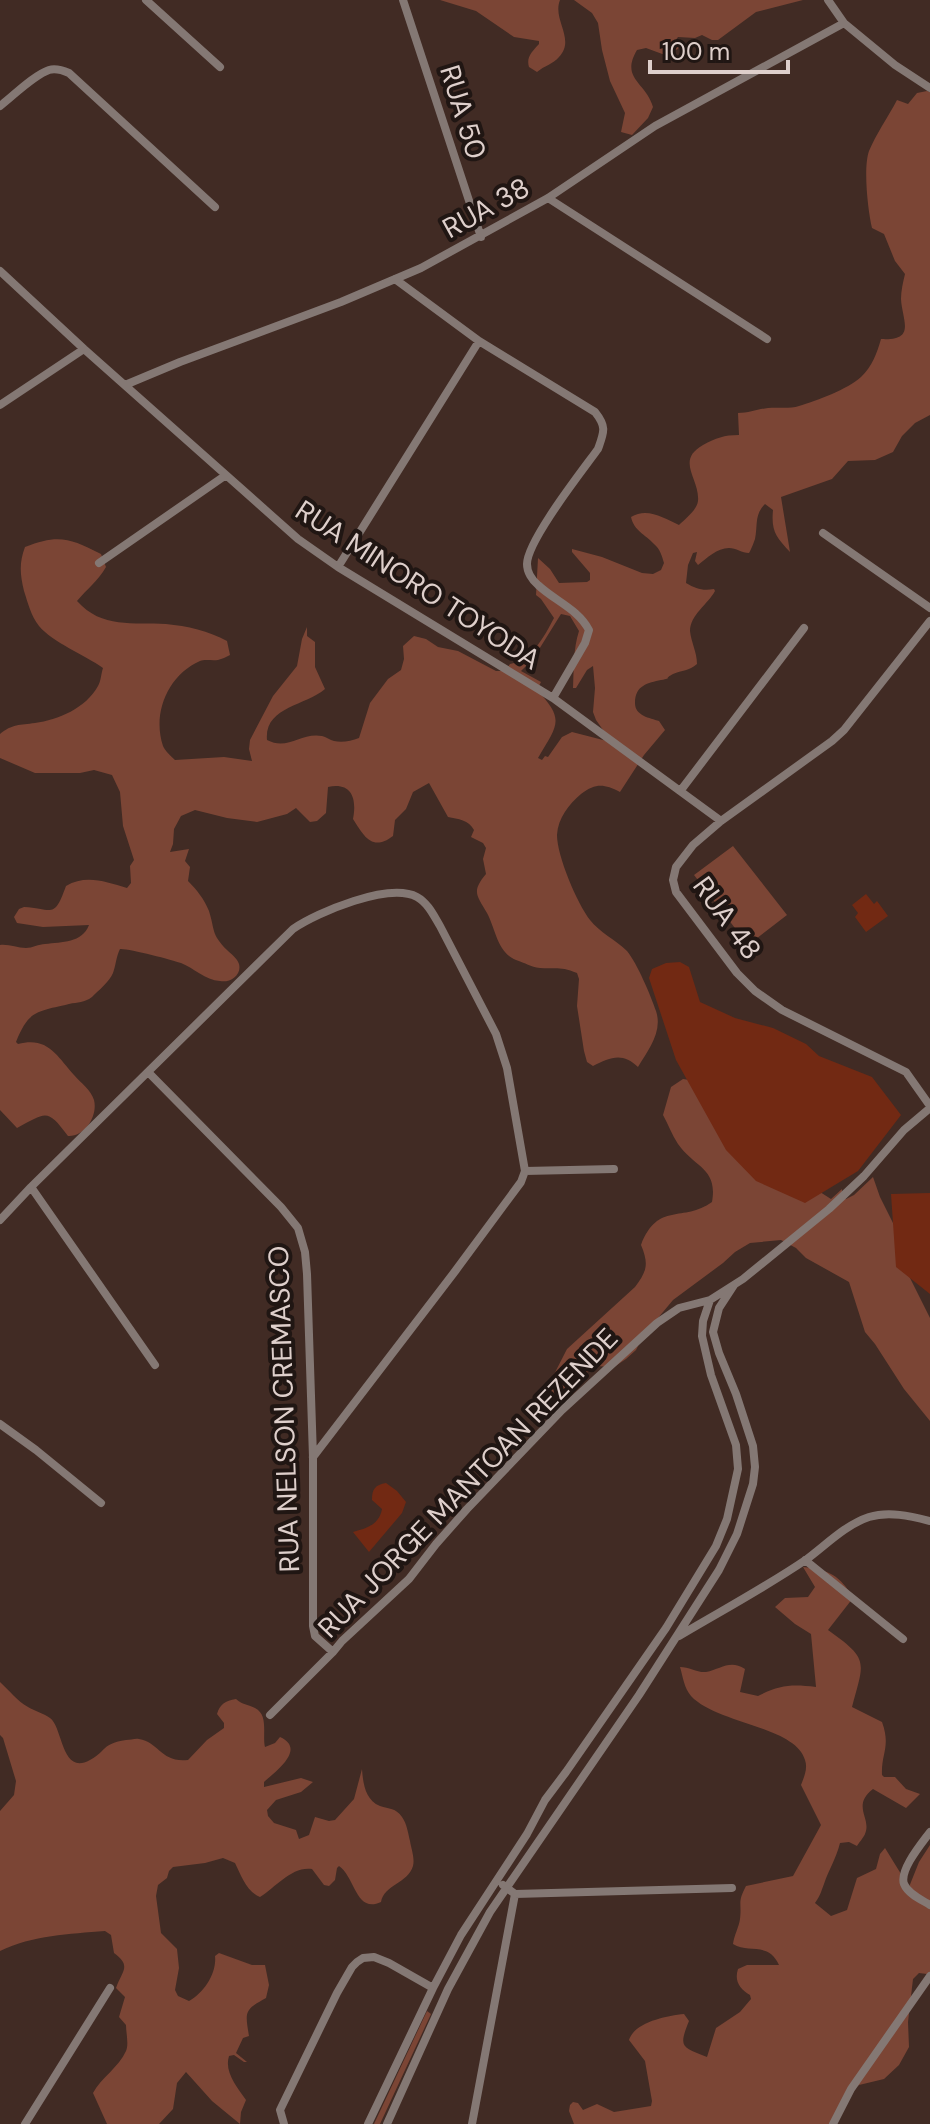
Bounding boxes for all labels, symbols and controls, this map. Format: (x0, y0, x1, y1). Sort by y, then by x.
scale bar (650, 24, 788, 74)
text: 100 m (662, 36, 730, 67)
street label: RUA 50 (431, 60, 495, 164)
street label: RUA 38 (436, 169, 536, 247)
street label: RUA MINORO TOYODA (288, 492, 548, 678)
street label: RUA 48 (684, 869, 770, 967)
street label: RUA NELSON CREMASCO (260, 1245, 308, 1573)
street label: RUA JORGE MANTOAN REZENDE (310, 1320, 626, 1646)

